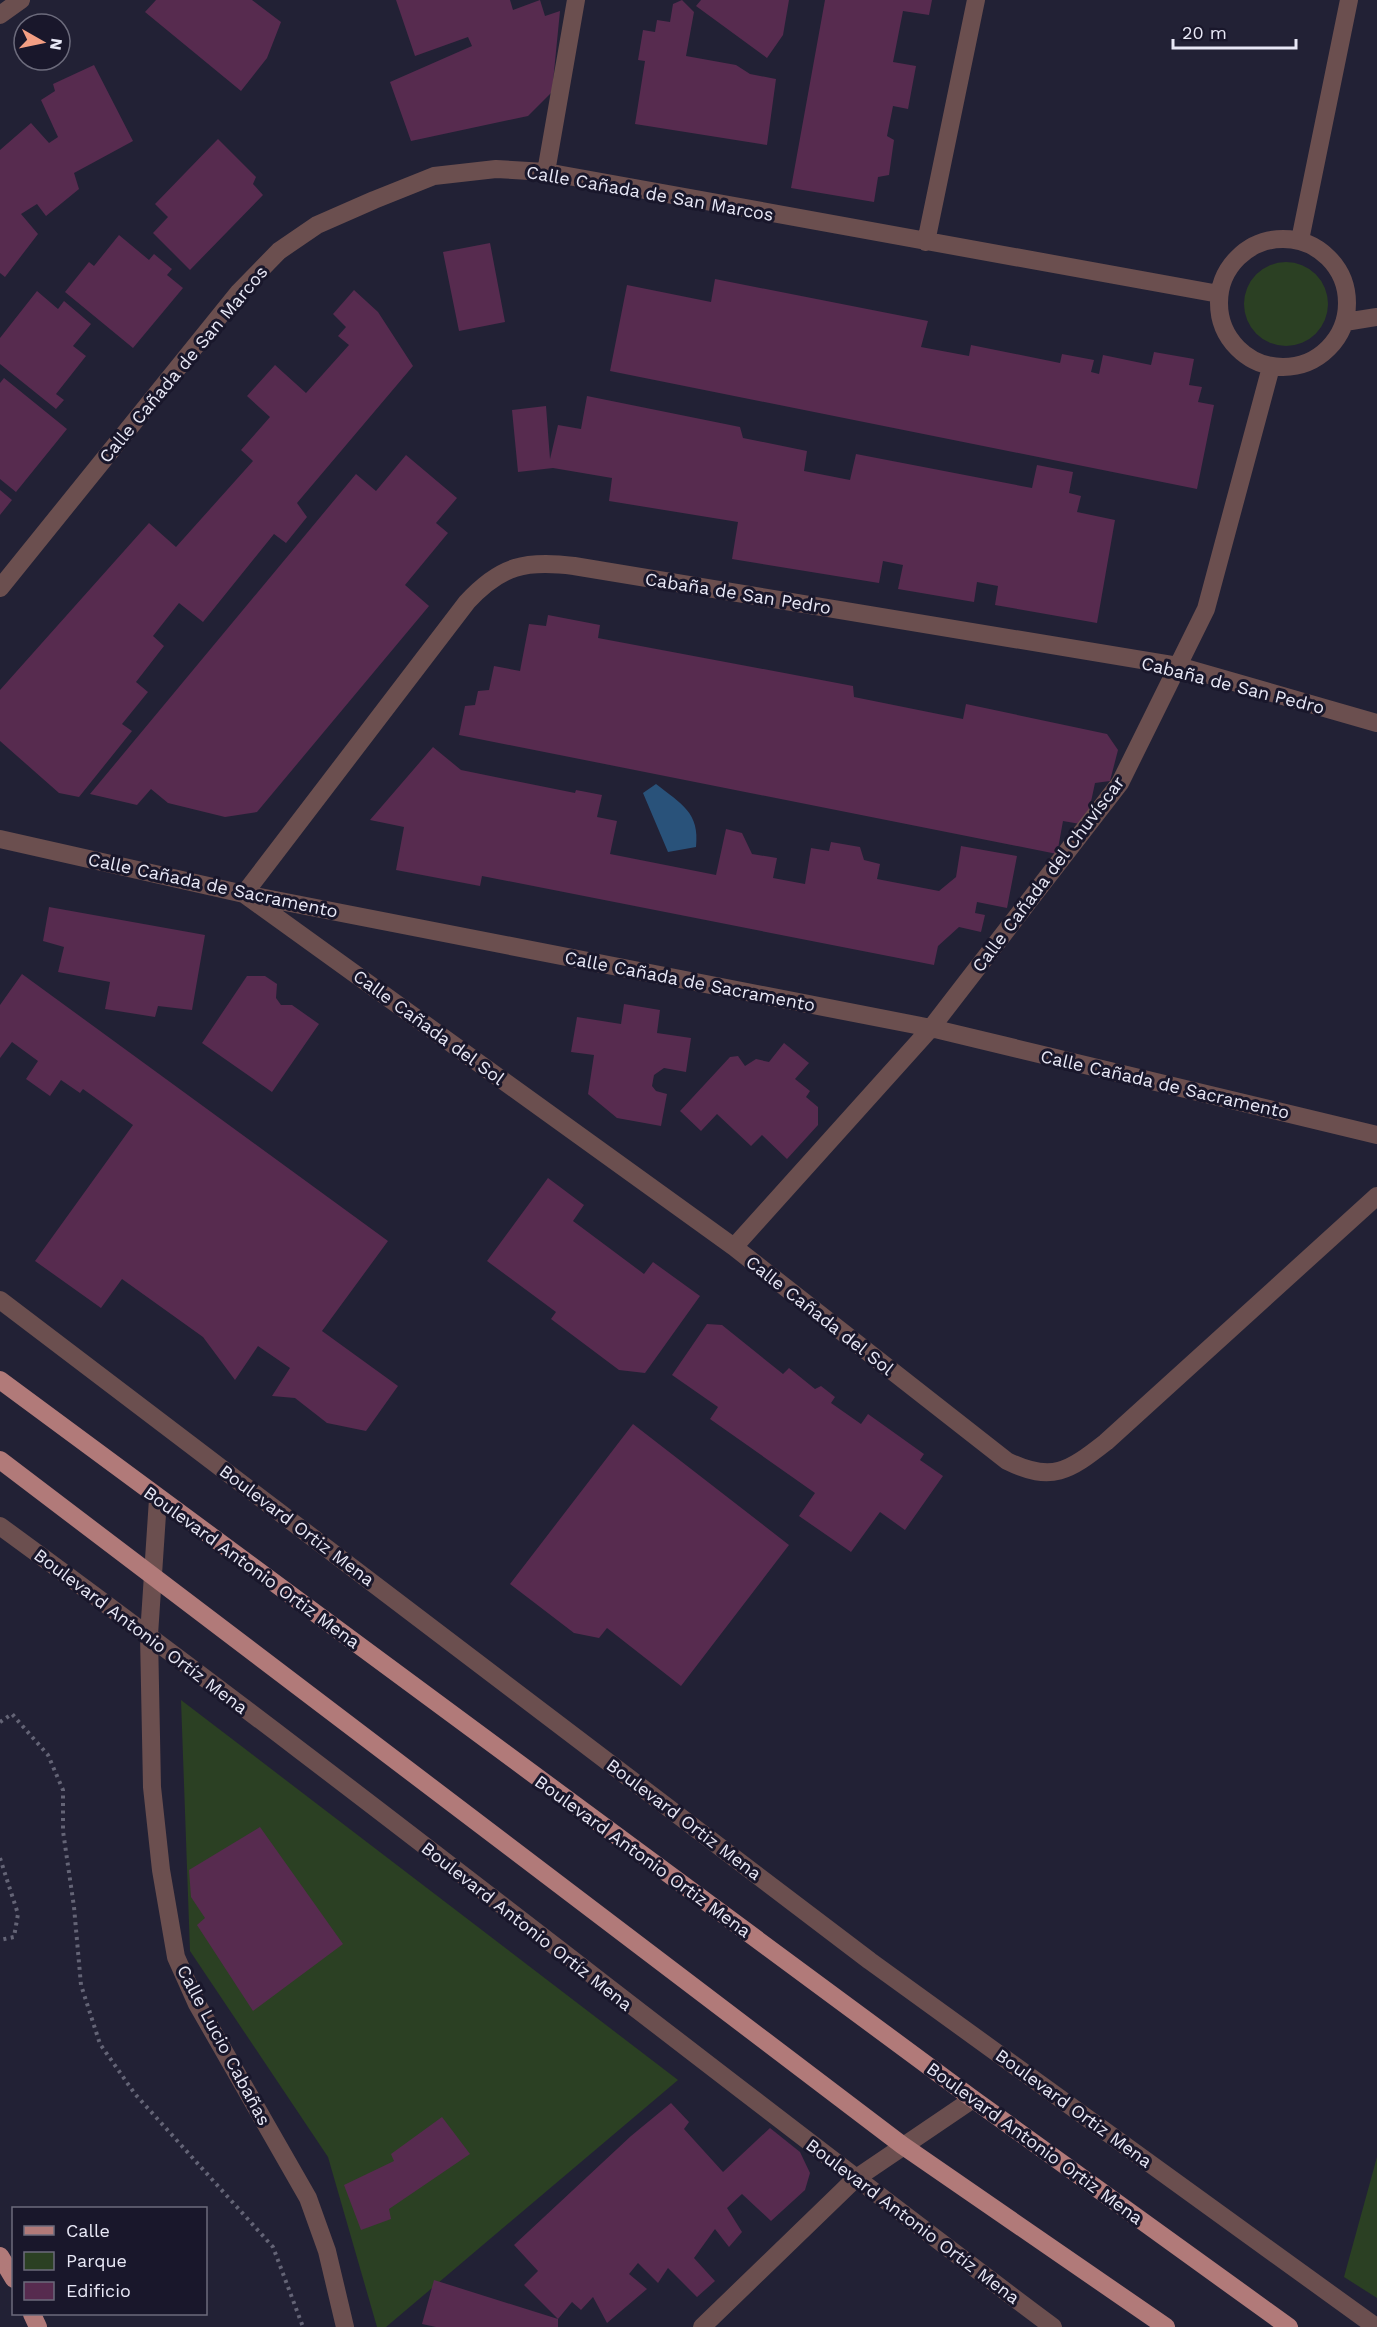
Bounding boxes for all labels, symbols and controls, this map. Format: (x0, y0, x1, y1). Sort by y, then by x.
north arrow (12, 12, 72, 72)
scale bar (1173, 12, 1296, 50)
text: 20 m (1182, 22, 1227, 43)
text: N (46, 37, 67, 52)
street label: Calle Cañada de San Marcos (525, 161, 775, 225)
street label: Calle Cañada de San Marcos (94, 261, 272, 467)
street label: Cabaña de San Pedro (643, 568, 833, 618)
street label: Cabaña de San Pedro (1139, 652, 1327, 718)
street label: Calle Cañada del Chuvíscar (967, 772, 1129, 976)
street label: Calle Cañada de Sacramento (86, 848, 340, 922)
street label: Calle Cañada de Sacramento (563, 946, 817, 1016)
street label: Calle Cañada del Sol (349, 965, 509, 1089)
street label: Calle Cañada de Sacramento (1039, 1045, 1291, 1123)
street label: Calle Cañada del Sol (742, 1251, 898, 1379)
street label: Boulevard Ortiz Mena (215, 1460, 379, 1590)
street label: Boulevard Antonio Ortiz Mena (140, 1482, 364, 1652)
street label: Boulevard Antonio Ortíz Mena (30, 1544, 252, 1718)
street label: Boulevard Ortiz Mena (602, 1754, 766, 1884)
street label: Boulevard Antonio Ortiz Mena (531, 1771, 755, 1941)
street label: Boulevard Antonio Ortíz Mena (417, 1837, 637, 2015)
street label: Calle Lucio Cabañas (173, 1961, 275, 2129)
street label: Boulevard Ortiz Mena (992, 2044, 1156, 2172)
street label: Boulevard Antonio Ortiz Mena (923, 2058, 1147, 2228)
street label: Boulevard Antonio Ortíz Mena (802, 2134, 1024, 2308)
legend (12, 2207, 207, 2315)
text: Calle (66, 2220, 110, 2241)
text: Parque (66, 2250, 127, 2271)
text: Edificio (66, 2280, 131, 2301)

